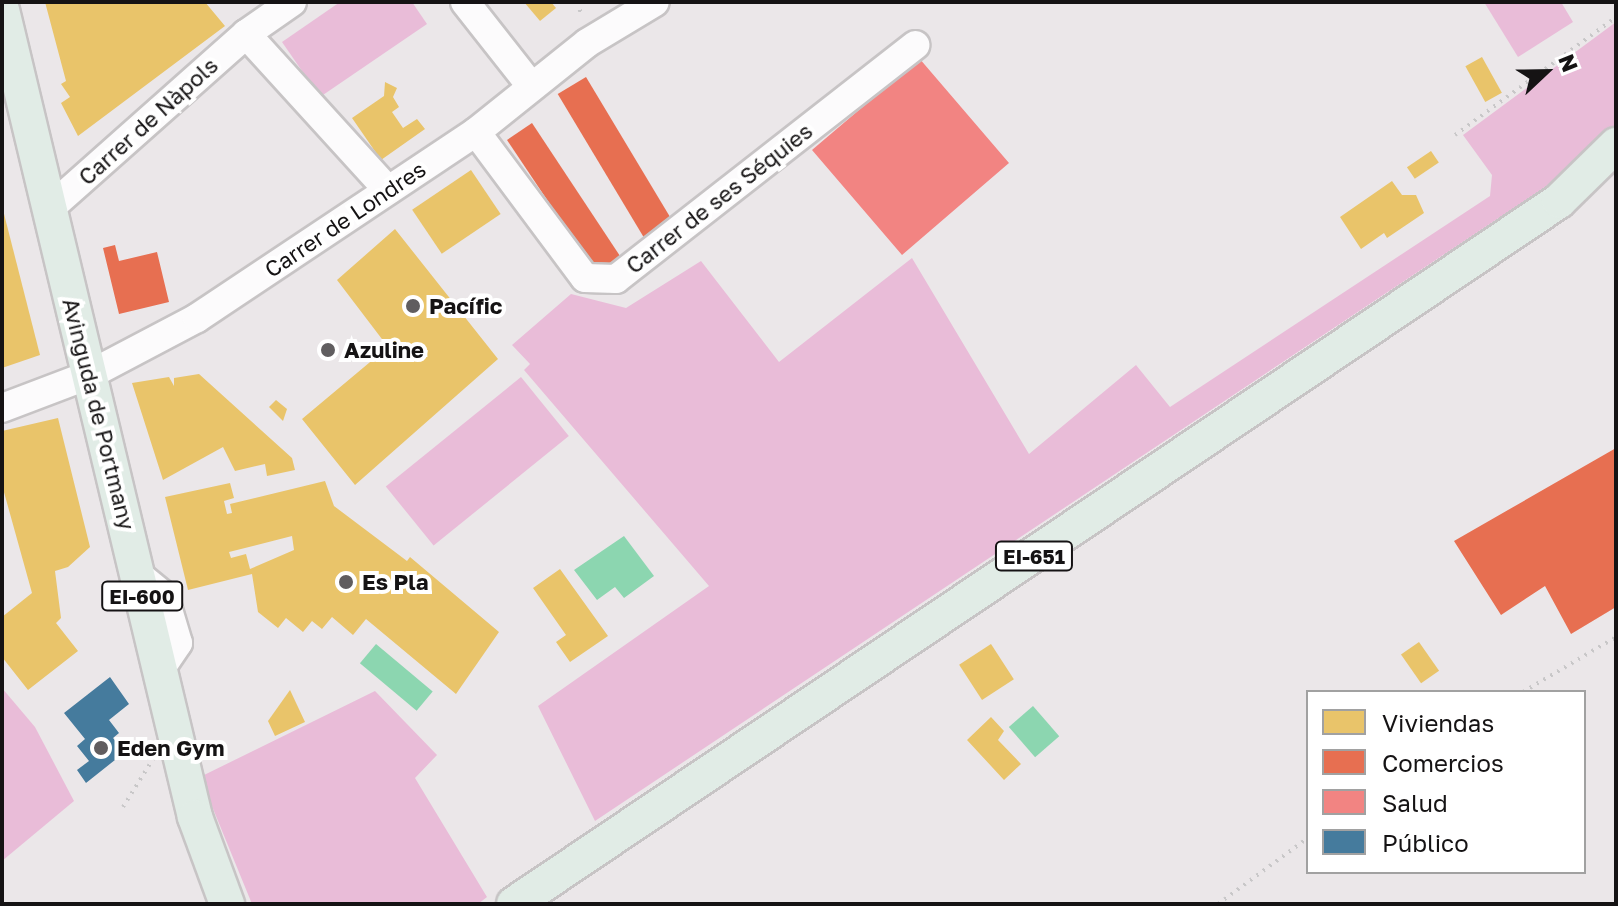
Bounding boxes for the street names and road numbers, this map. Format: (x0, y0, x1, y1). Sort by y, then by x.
street label: Carrer de Nàpols (73, 52, 223, 190)
street label: Carrer de ses Séquies (621, 117, 817, 279)
street label: Carrer de Londres (260, 155, 430, 283)
street label: Avinguda de Portmany (57, 295, 141, 533)
road number: EI-651 (994, 540, 1074, 572)
road number: EI-600 (100, 580, 184, 612)

